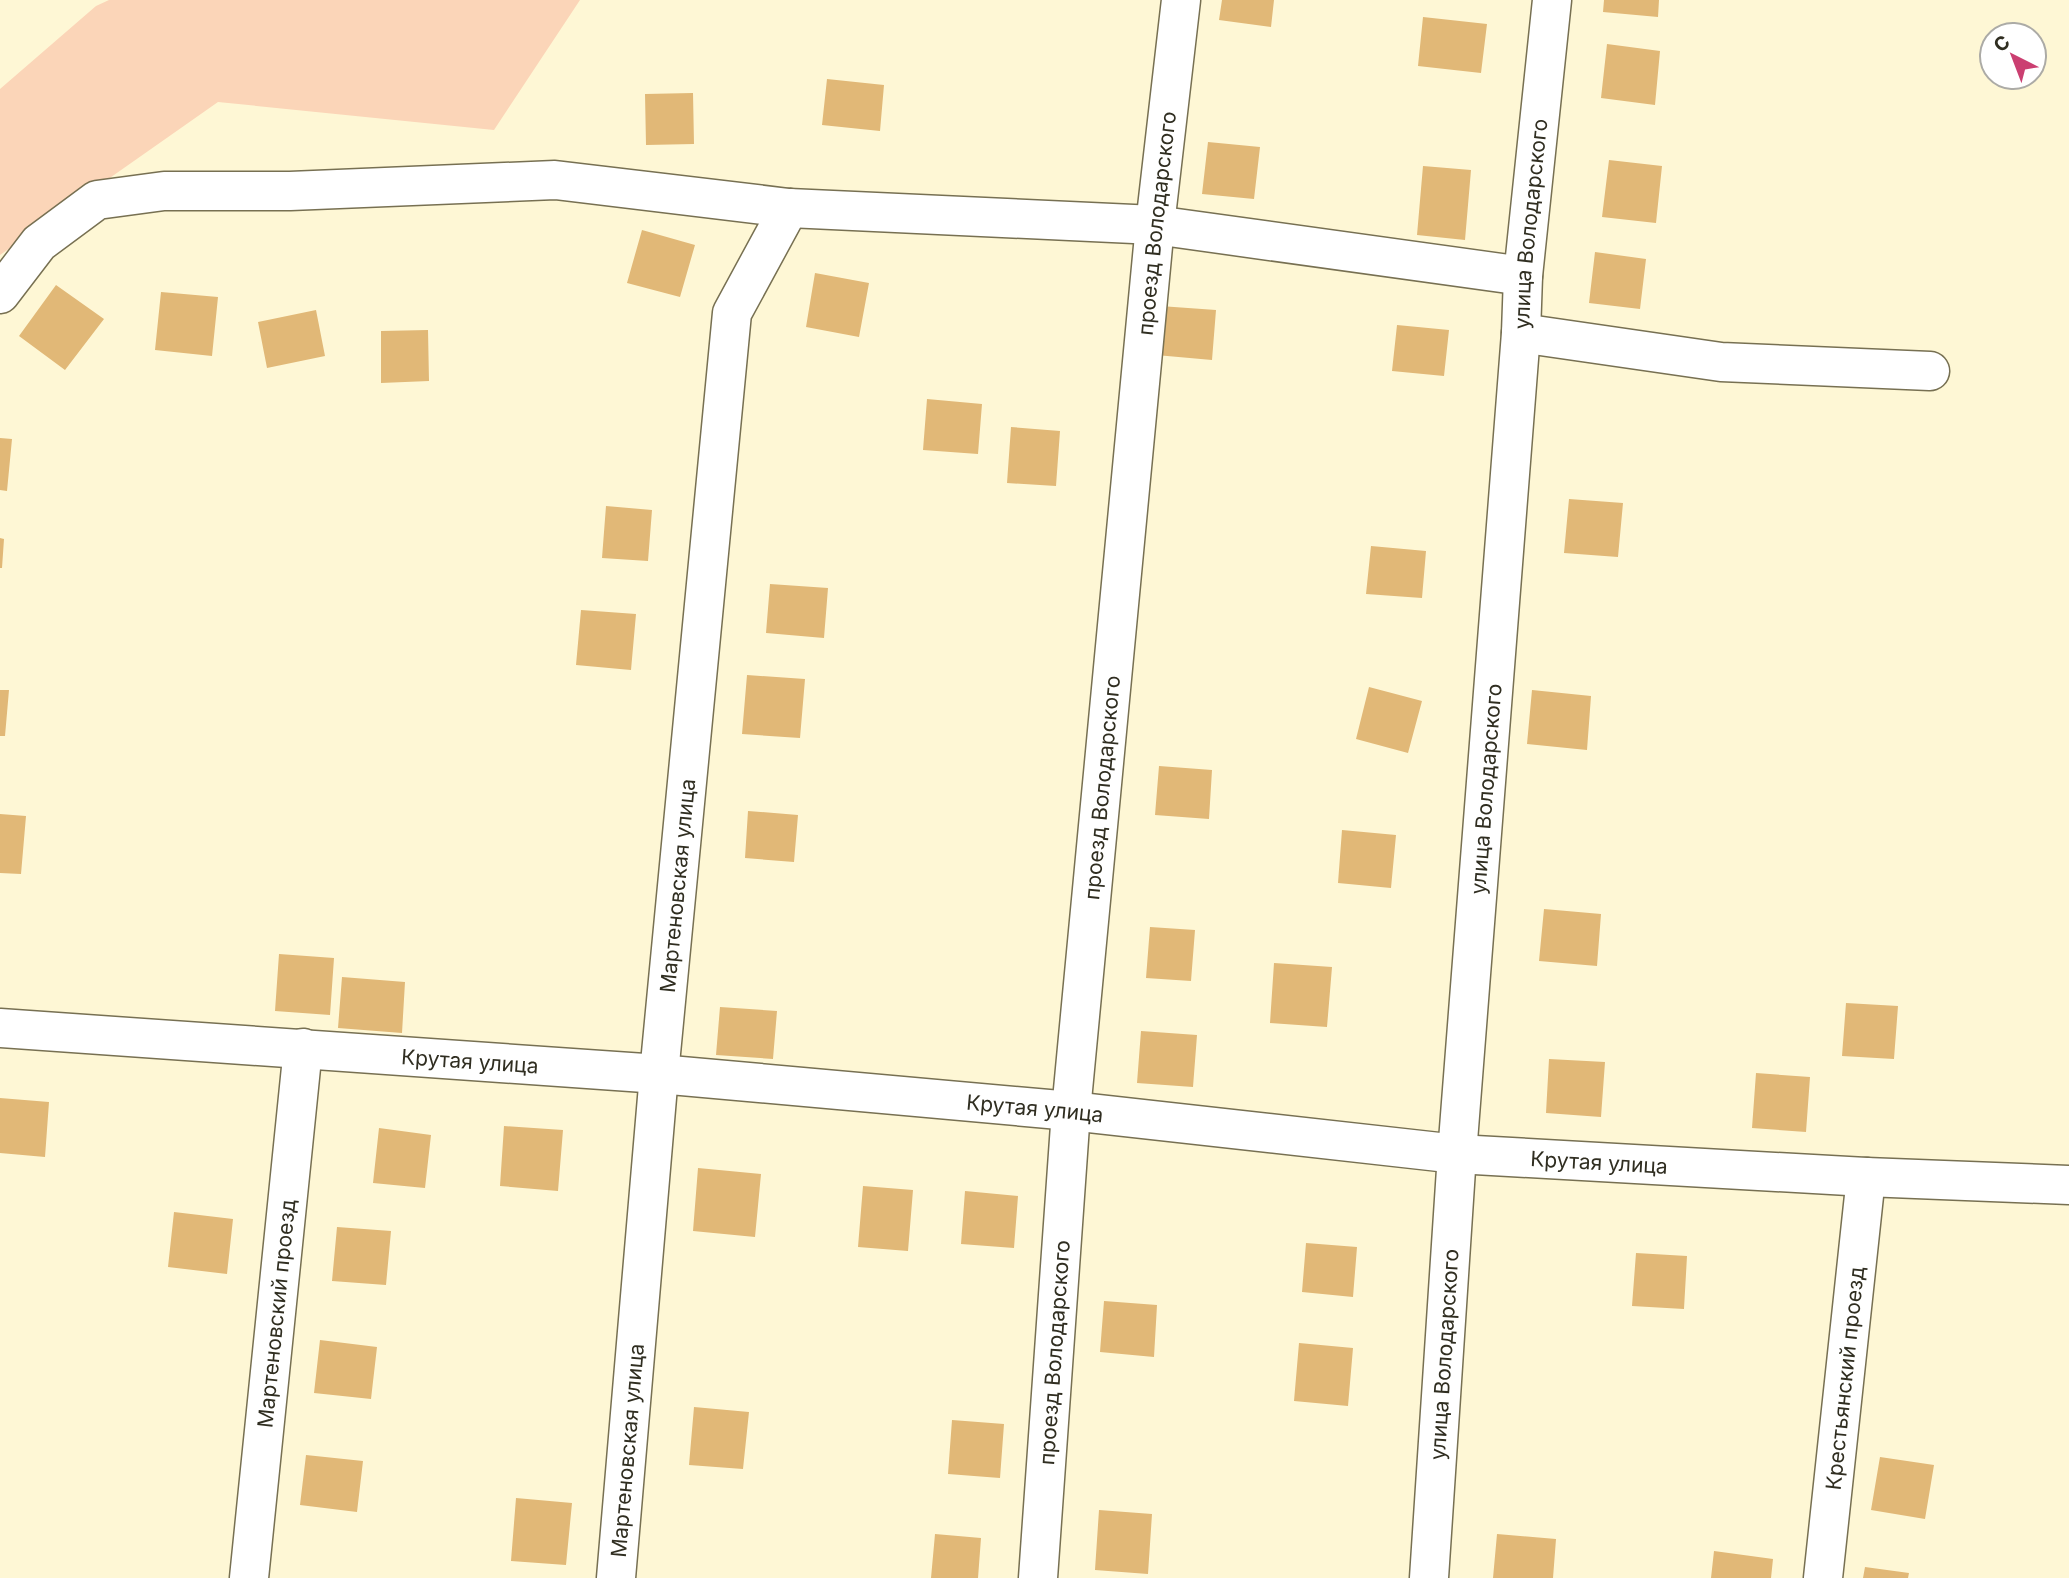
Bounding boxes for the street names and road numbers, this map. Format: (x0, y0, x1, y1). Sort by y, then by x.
street label: проезд Володарского (1132, 110, 1181, 336)
street label: улица Володарского (1509, 117, 1552, 330)
street label: проезд Володарского (1079, 674, 1125, 901)
street label: улица Володарского (1465, 683, 1506, 895)
street label: Мартеновская улица (654, 778, 700, 994)
street label: Крутая улица (400, 1044, 539, 1078)
street label: Крутая улица (965, 1089, 1105, 1127)
street label: Крутая улица (1530, 1146, 1668, 1178)
street label: Мартеновский проезд (252, 1198, 300, 1429)
street label: проезд Володарского (1034, 1239, 1074, 1466)
street label: улица Володарского (1424, 1248, 1463, 1461)
street label: Крестьянский проезд (1820, 1265, 1869, 1491)
street label: Мартеновская улица (605, 1342, 648, 1558)

